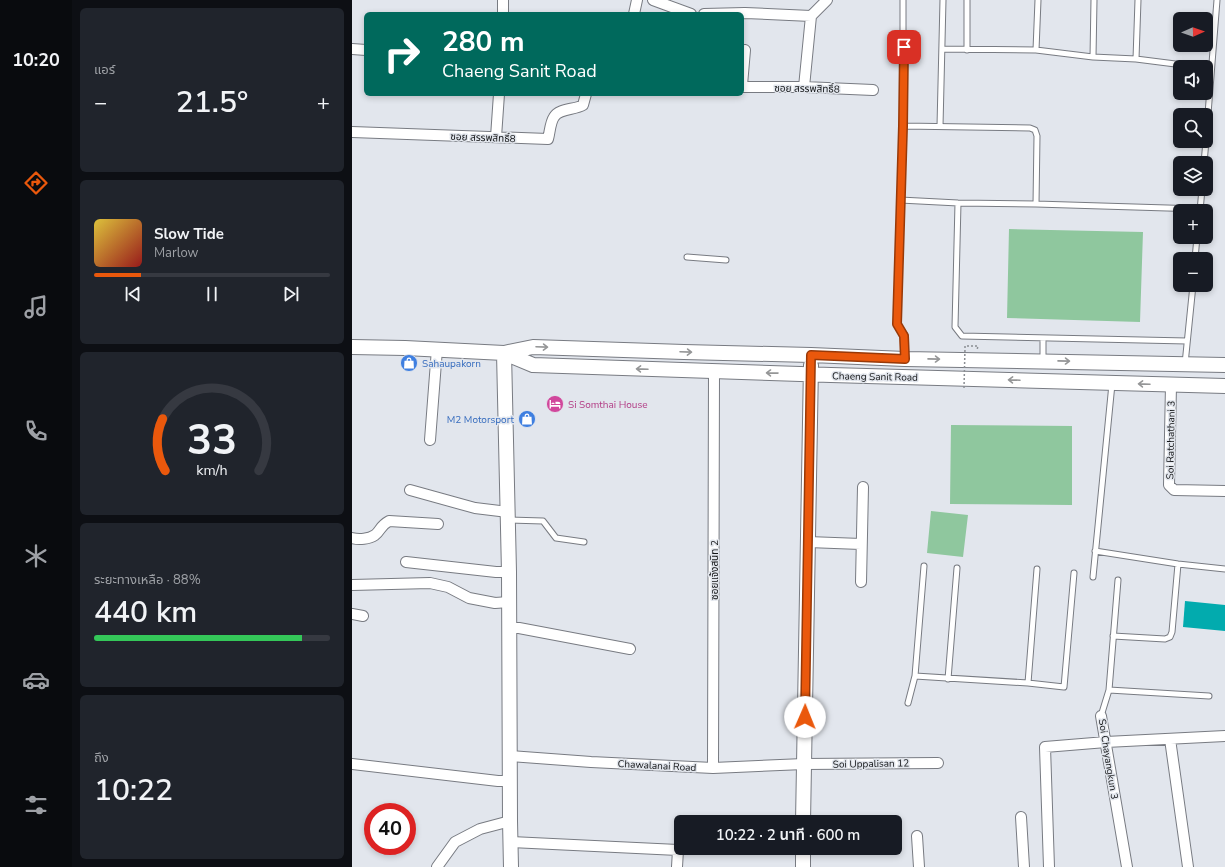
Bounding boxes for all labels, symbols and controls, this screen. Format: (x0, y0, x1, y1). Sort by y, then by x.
north arrow (1173, 12, 1213, 52)
map controls (1173, 12, 1213, 292)
text: 280 m (442, 23, 525, 61)
icon: right (376, 28, 428, 80)
pin (887, 30, 921, 64)
icon: arrive (893, 36, 915, 58)
text: 10:20 (12, 48, 60, 72)
text: Chaeng Sanit Road (442, 59, 597, 83)
button: sound (1173, 60, 1213, 100)
text: แอร์ (94, 61, 115, 79)
street label: ซอย สรรพสิทธิ์8 (774, 81, 840, 97)
text: 21.5° (176, 82, 248, 123)
text: − (94, 88, 107, 118)
text: + (317, 88, 330, 118)
button: search (1173, 108, 1213, 148)
street label: ซอย สรรพสิทธิ์8 (450, 130, 516, 146)
button: layers (1173, 156, 1213, 196)
icon: directions (22, 169, 50, 197)
button: + (1173, 204, 1213, 244)
text: Slow Tide (154, 224, 224, 244)
text: Marlow (154, 244, 199, 262)
button: − (1173, 252, 1213, 292)
icon: previous (122, 283, 144, 305)
icon: pause (201, 283, 223, 305)
icon: next (280, 283, 302, 305)
icon: music (22, 293, 50, 321)
one-way arrow (535, 343, 548, 351)
one-way arrow (679, 349, 692, 356)
shop icon: Sahaupakorn (399, 353, 419, 373)
one-way arrow (927, 355, 940, 363)
place label: Sahaupakorn (422, 357, 481, 371)
one-way arrow (1057, 357, 1070, 365)
one-way arrow (636, 365, 649, 373)
one-way arrow (766, 369, 779, 377)
street label: Chaeng Sanit Road (832, 369, 918, 385)
one-way arrow (1008, 376, 1021, 384)
one-way arrow (1138, 380, 1151, 388)
hotel icon: Si Somthai House (545, 394, 565, 414)
place label: Si Somthai House (568, 398, 648, 412)
street label: Soi Ratchathani 3 (1163, 401, 1179, 479)
shop icon: M2 Motorsport (517, 409, 537, 429)
text: 33 (187, 412, 237, 469)
place label: M2 Motorsport (447, 413, 514, 427)
icon: phone (22, 417, 50, 445)
text: km/h (196, 461, 228, 480)
street label: ซอยแจ้งสนิท 2 (708, 540, 722, 600)
icon: climate (22, 542, 50, 570)
text: ระยะทางเหลือ · 88% (94, 571, 201, 589)
text: 440 km (94, 592, 197, 633)
icon: car (22, 666, 50, 694)
position arrow (784, 696, 826, 738)
street label: Soi Chayangkun 3 (1095, 718, 1121, 800)
text: ถึง (94, 749, 109, 767)
street label: Soi Uppalisan 12 (833, 756, 909, 772)
street label: Chawalanai Road (617, 757, 697, 775)
text: 10:22 (94, 770, 173, 811)
icon: filters (22, 791, 50, 819)
speed limit sign: 40 (364, 803, 416, 855)
text: 10:22 · 2 นาที · 600 m (716, 825, 860, 845)

